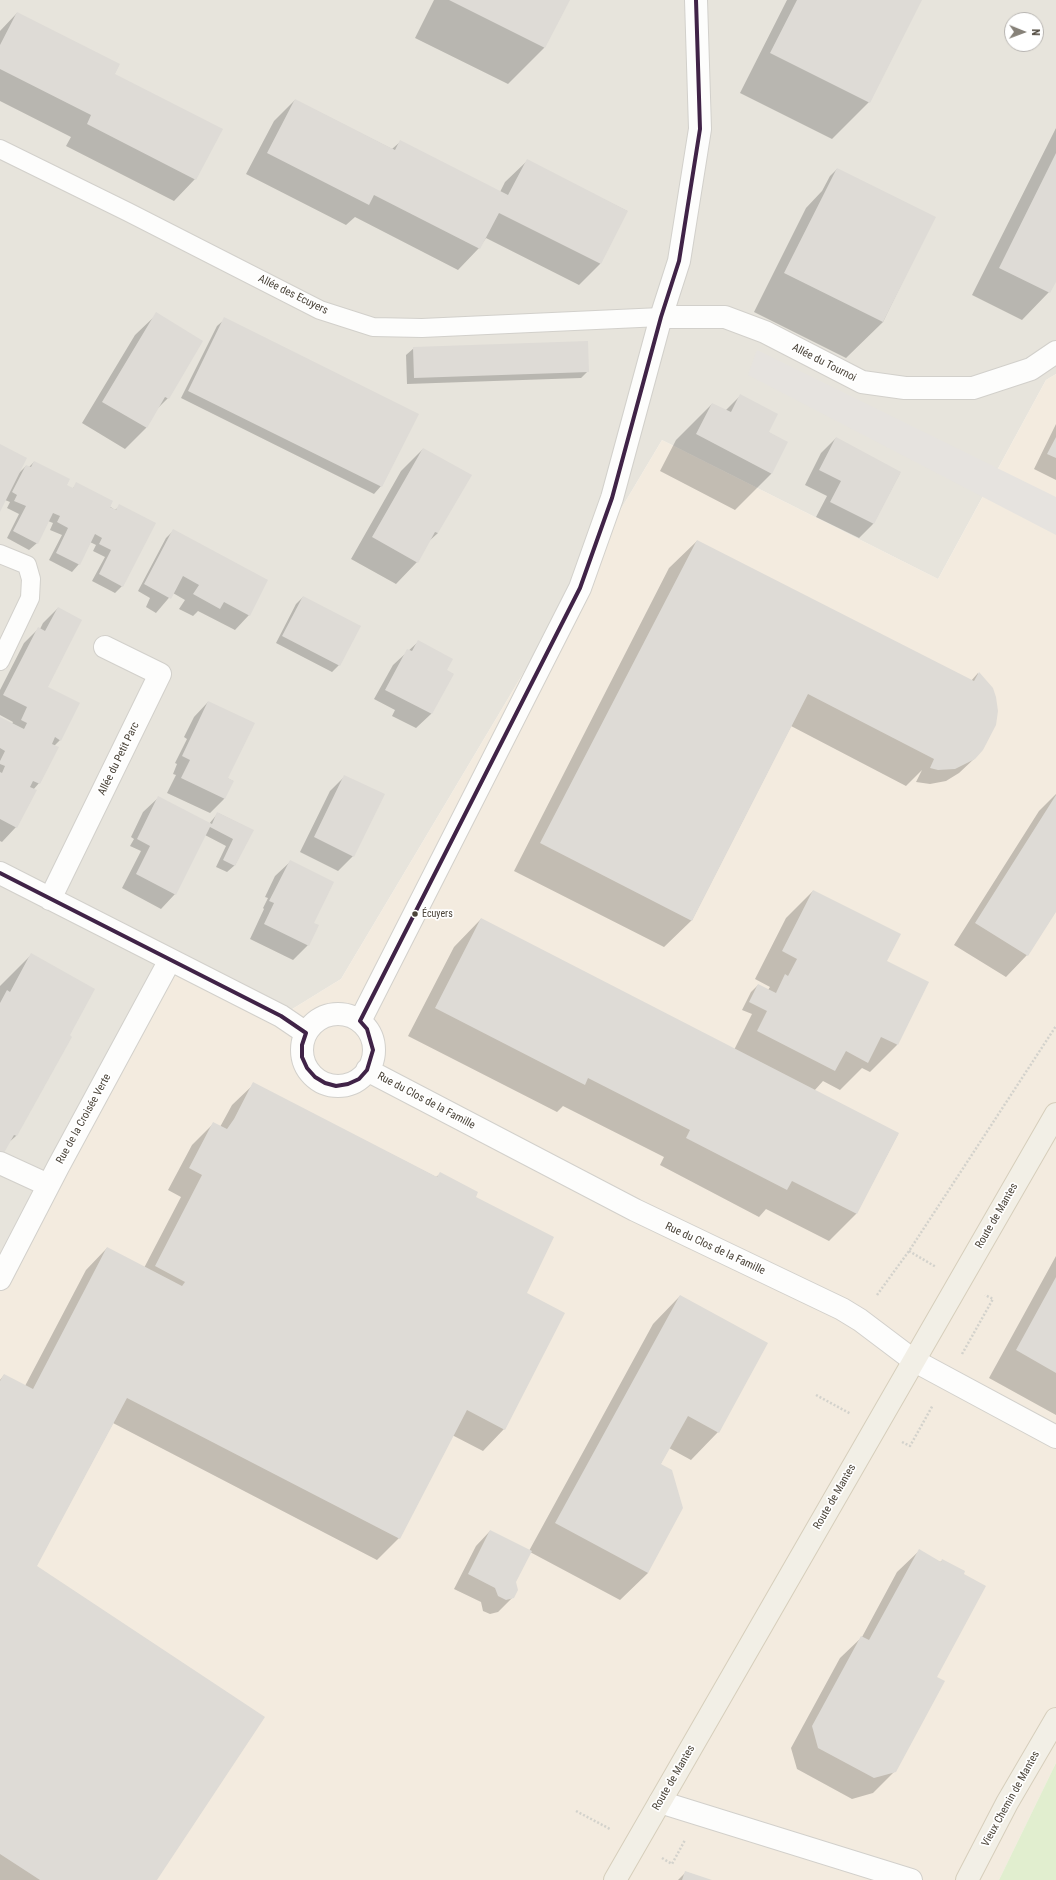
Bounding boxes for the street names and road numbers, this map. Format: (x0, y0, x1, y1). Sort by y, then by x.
street label: Allée des Ecuyers (256, 272, 330, 318)
street label: Allée du Tournoi (790, 341, 858, 385)
street label: Allée du Petit Parc (96, 720, 142, 798)
street label: Rue du Clos de la Famille (375, 1070, 477, 1132)
street label: Rue de la Croisée Verte (54, 1072, 114, 1166)
street label: Route de Mantes (973, 1181, 1021, 1251)
street label: Rue du Clos de la Famille (663, 1220, 767, 1278)
street label: Route de Mantes (811, 1462, 859, 1532)
street label: Route de Mantes (650, 1743, 698, 1813)
street label: Vieux Chemin de Mantes (979, 1749, 1043, 1849)

